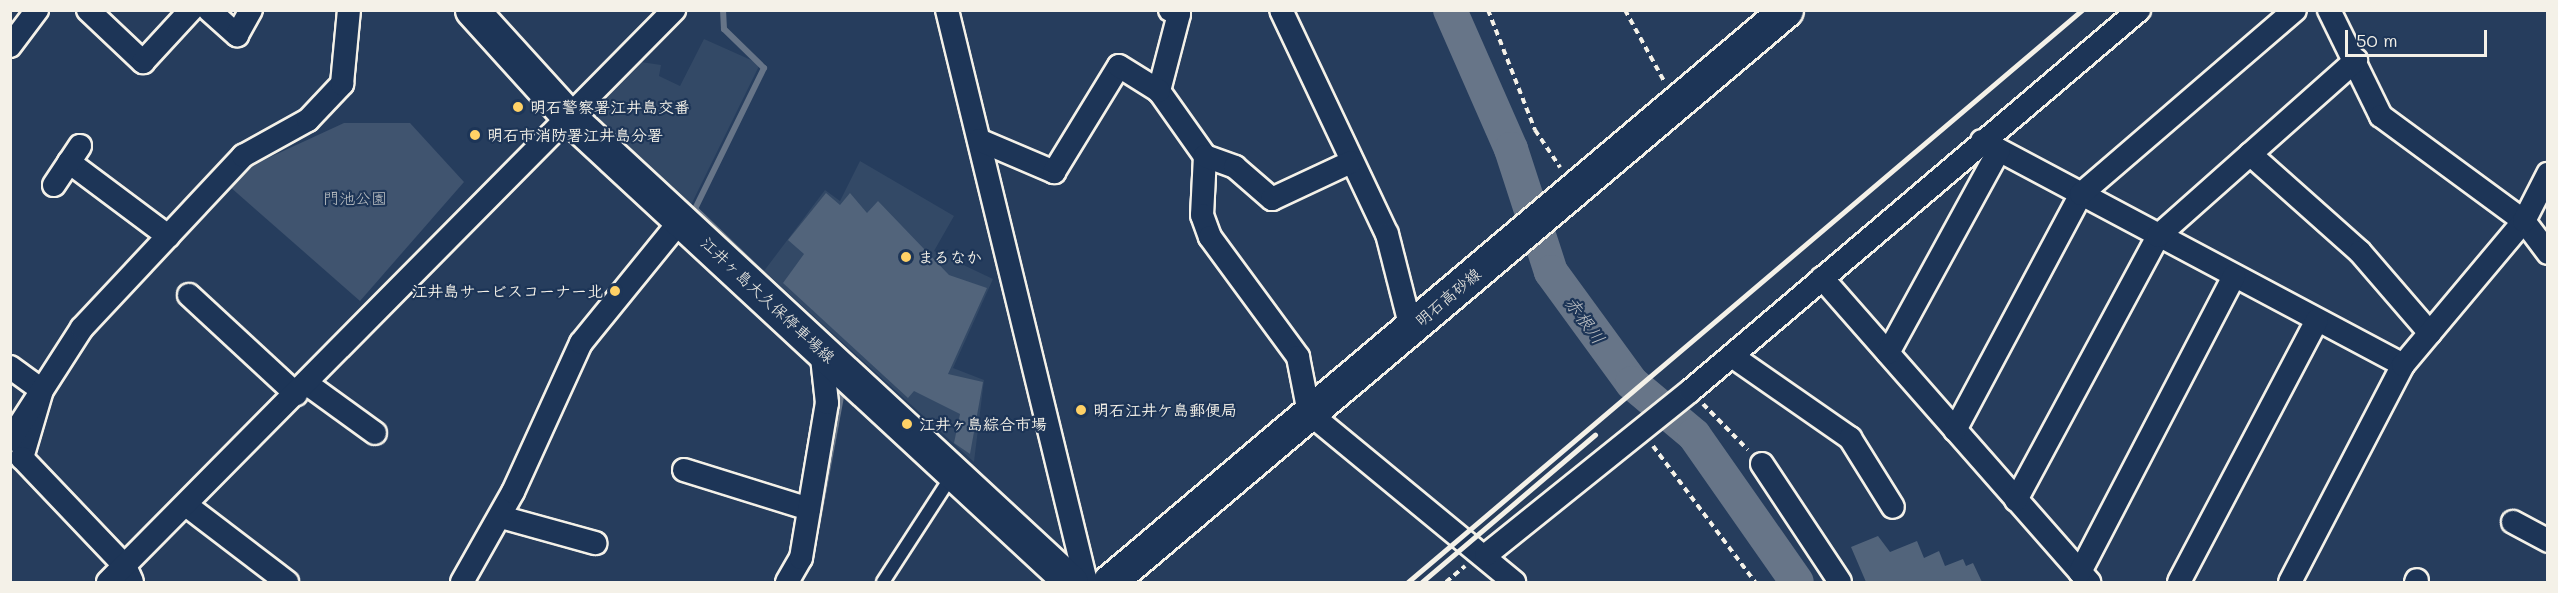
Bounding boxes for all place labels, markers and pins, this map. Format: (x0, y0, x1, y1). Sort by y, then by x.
place label: 明石警察署江井島交番 (530, 97, 690, 117)
marker: 明石警察署江井島交番 (511, 100, 525, 114)
place label: 明石市消防署江井島分署 (487, 125, 663, 145)
marker: 明石市消防署江井島分署 (468, 128, 482, 142)
place label: まるなか (918, 247, 982, 267)
marker: まるなか (899, 250, 913, 264)
place label: 江井島サービスコーナー北 (411, 281, 603, 301)
marker: 江井島サービスコーナー北 (608, 284, 622, 298)
place label: 明石江井ケ島郵便局 (1093, 400, 1237, 420)
marker: 明石江井ケ島郵便局 (1074, 403, 1088, 417)
place label: 江井ヶ島綜合市場 (919, 414, 1047, 434)
marker: 江井ヶ島綜合市場 (900, 417, 914, 431)

